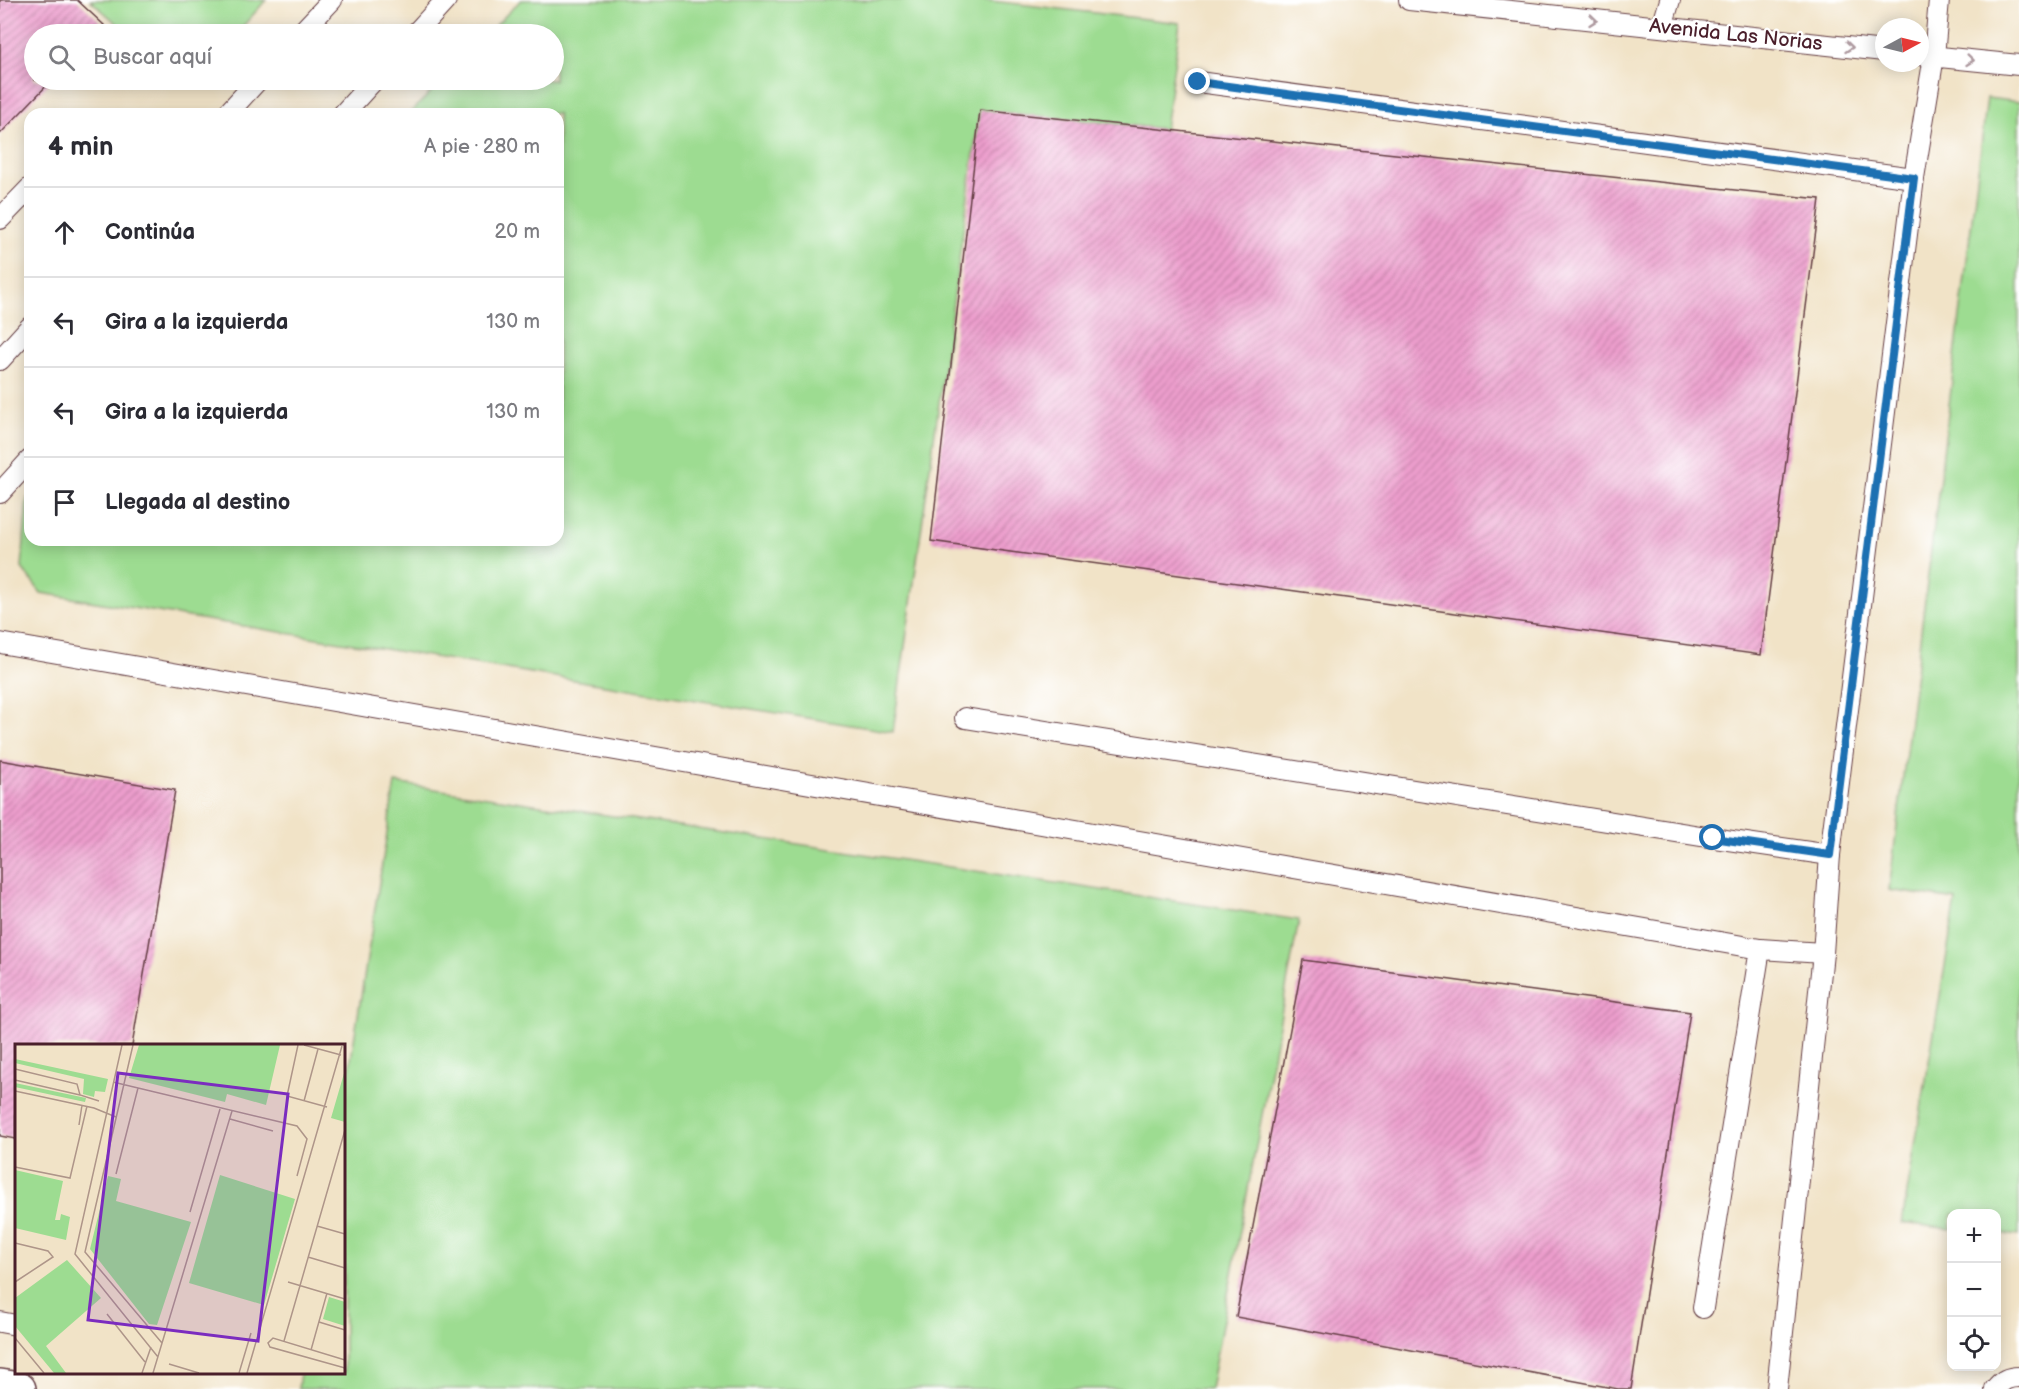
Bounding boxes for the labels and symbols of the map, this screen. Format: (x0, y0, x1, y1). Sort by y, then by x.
one-way arrow (1588, 13, 1597, 26)
street label: Avenida Las Norias (1648, 14, 1824, 56)
north arrow (1875, 18, 1929, 72)
one-way arrow (1845, 40, 1854, 53)
one-way arrow (1965, 53, 1974, 66)
route end (1184, 68, 1210, 94)
route start (1699, 824, 1725, 850)
inset map (15, 1044, 345, 1374)

